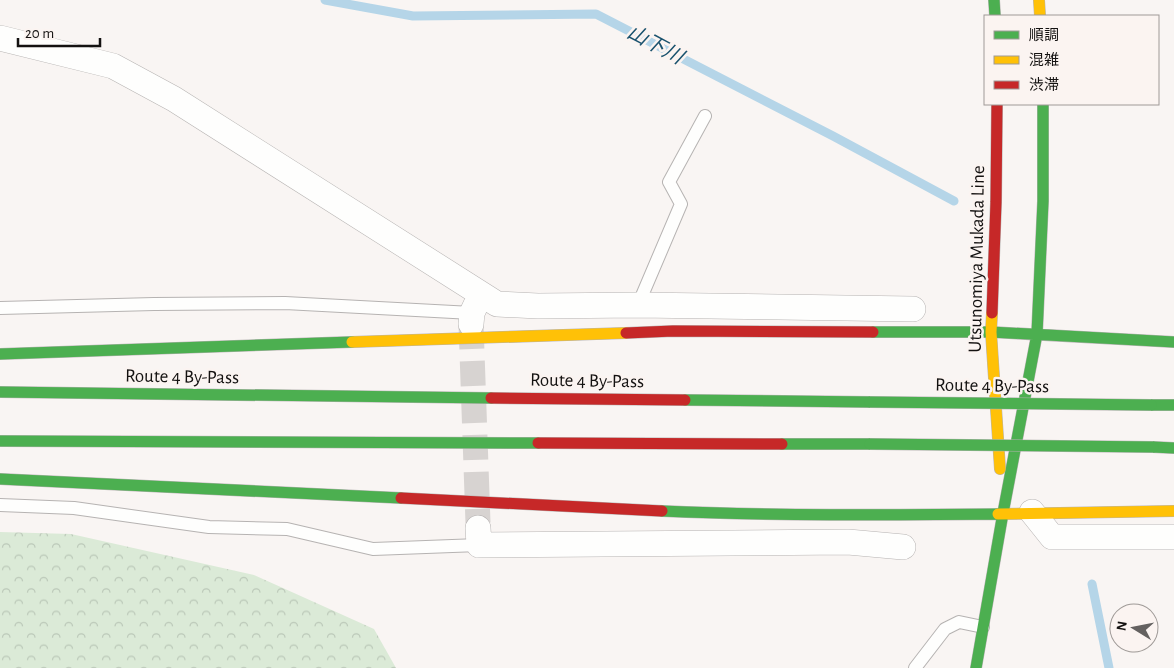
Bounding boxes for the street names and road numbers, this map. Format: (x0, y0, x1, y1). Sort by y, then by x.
street label: Utsunomiya Mukada Line (966, 165, 988, 353)
street label: Route 4 By-Pass (125, 367, 239, 387)
street label: Route 4 By-Pass (530, 371, 644, 391)
street label: Route 4 By-Pass (935, 376, 1049, 396)

